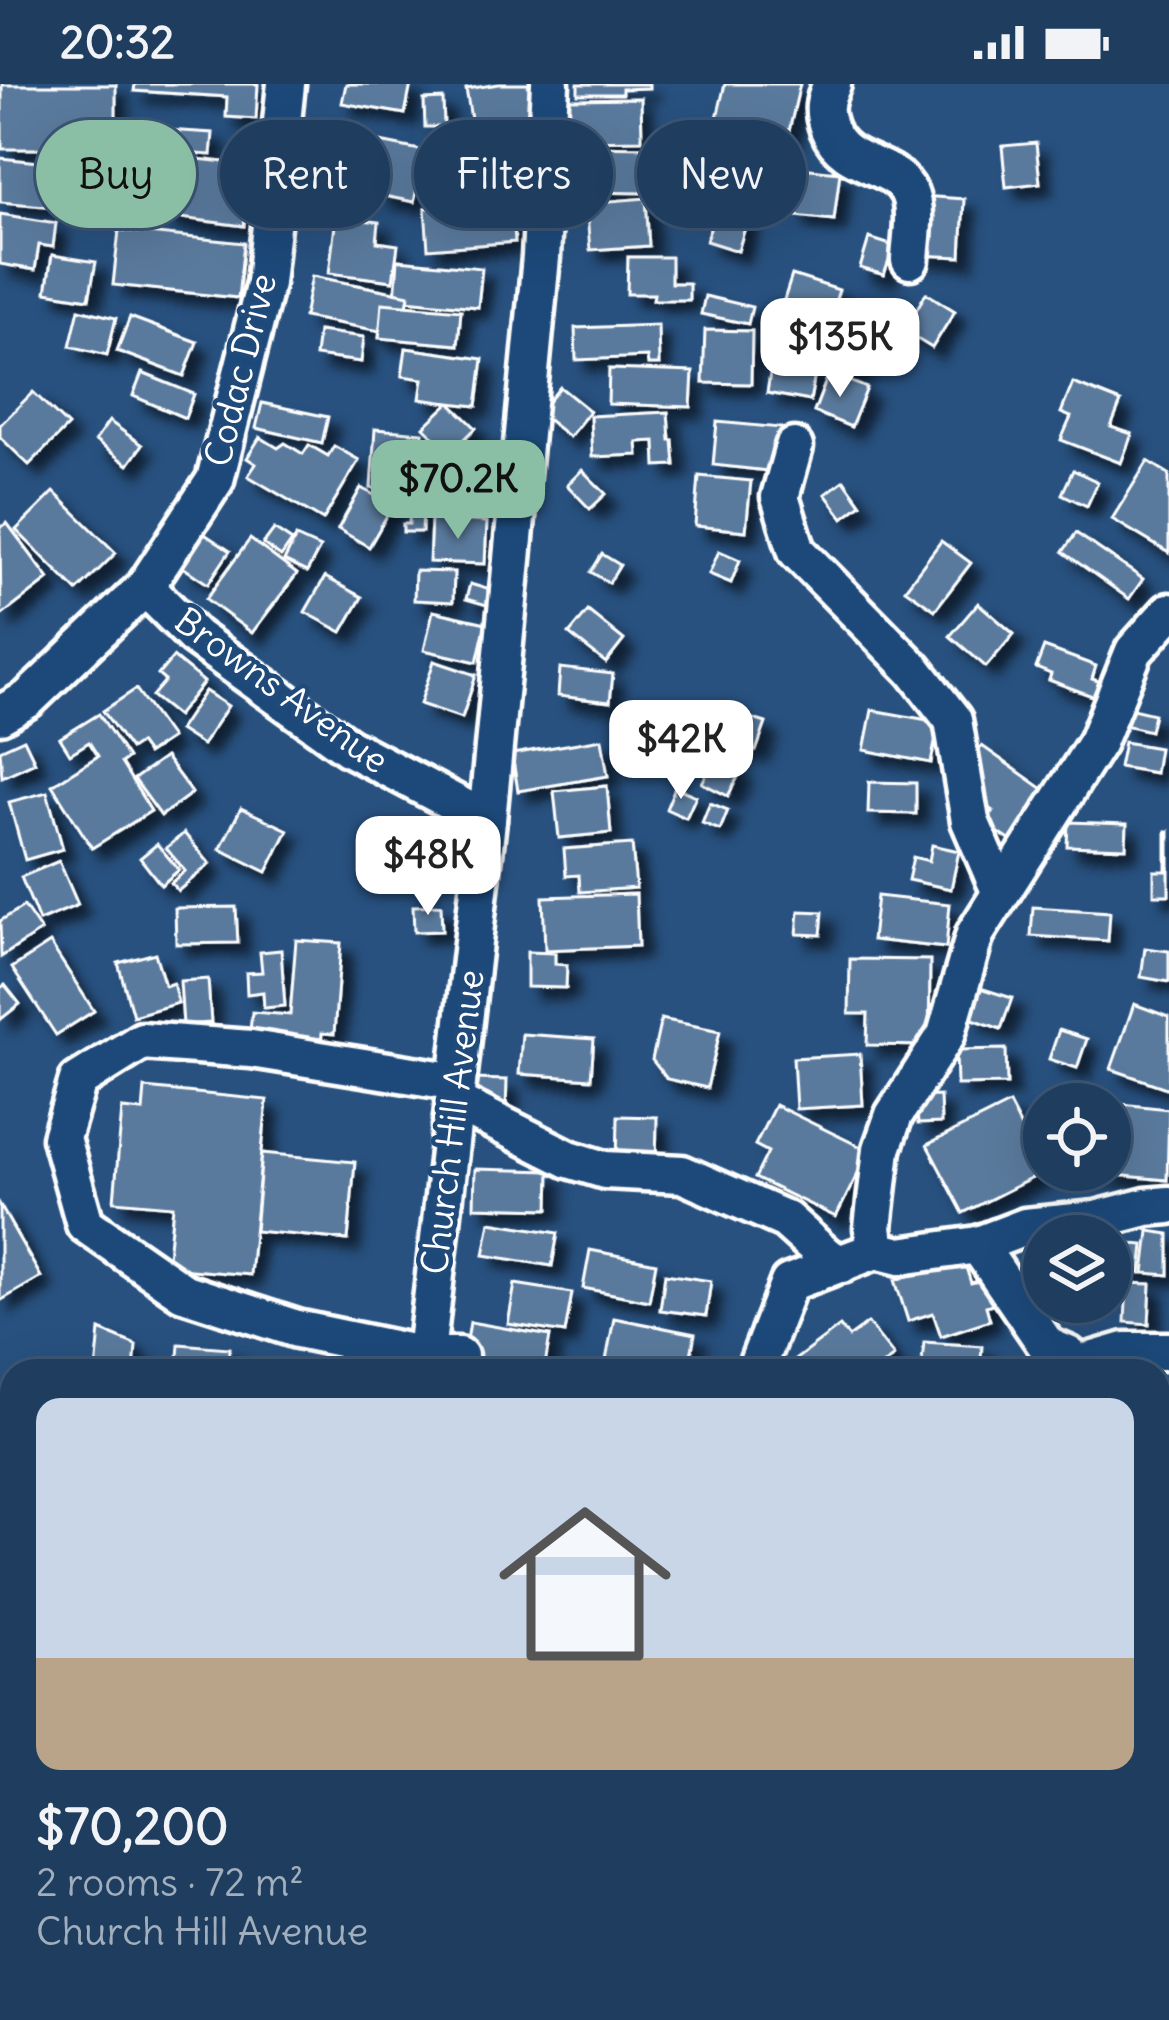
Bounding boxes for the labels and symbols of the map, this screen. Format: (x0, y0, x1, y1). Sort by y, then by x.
street label: Codac Drive (195, 269, 286, 471)
pin: $135K (756, 298, 924, 400)
pin: $70.2K (360, 440, 556, 542)
street label: Browns Avenue (166, 598, 397, 783)
pin: $42K (610, 700, 752, 802)
pin: $48K (357, 816, 499, 918)
street label: Church Hill Avenue (411, 967, 494, 1277)

